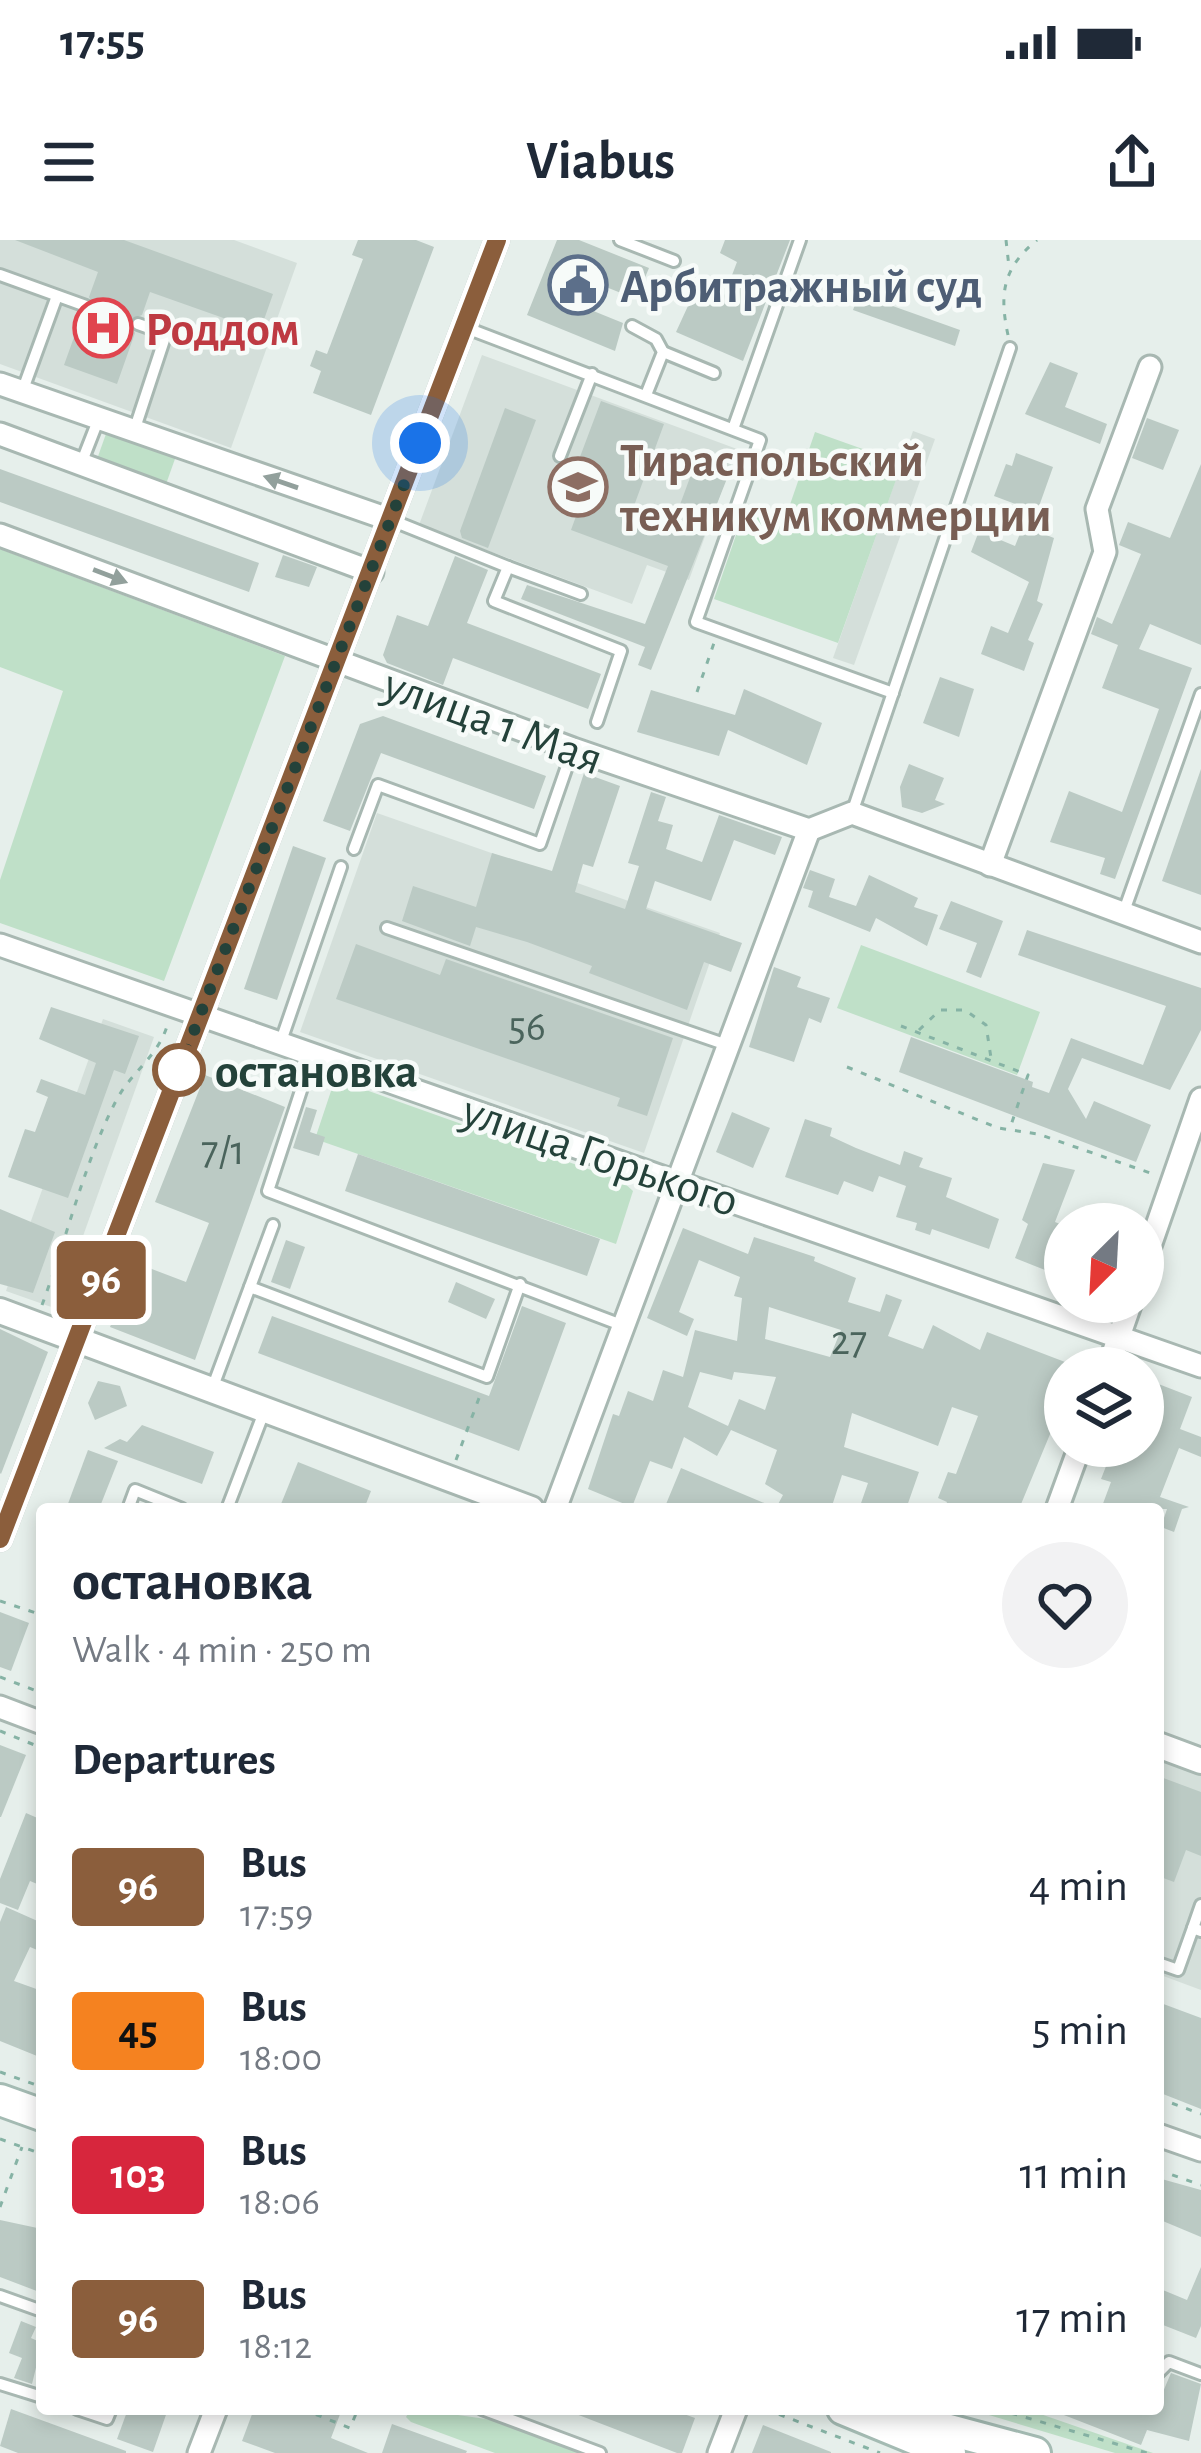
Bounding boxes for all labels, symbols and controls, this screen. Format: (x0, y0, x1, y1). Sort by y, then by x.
text: 17:55 (60, 19, 145, 64)
icon: menu (36, 129, 102, 195)
icon: share (1099, 129, 1165, 195)
text: Viabus (526, 135, 675, 189)
public building icon: Арбитражный суд (547, 254, 609, 316)
place label: Арбитражный суд (620, 264, 982, 312)
hospital icon: Роддом (72, 297, 134, 359)
place label: Роддом (145, 307, 300, 355)
your location (390, 413, 450, 473)
place label: Тираспольский техникум коммерции (619, 438, 1052, 541)
school or university icon: Тираспольский техникум коммерции (547, 456, 609, 518)
one-way arrow (262, 472, 298, 490)
one-way arrow (92, 568, 128, 587)
street label: улица 1 Мая (376, 661, 609, 785)
house number: 56 (508, 1006, 546, 1048)
marker: остановка (154, 1045, 204, 1095)
place label: остановка (215, 1049, 418, 1097)
street label: улица Горького (455, 1087, 744, 1226)
house number: 7/1 (201, 1130, 245, 1172)
north arrow (1044, 1203, 1164, 1323)
map controls (1044, 1203, 1164, 1467)
line badge: 96 (47, 1241, 155, 1319)
text: 96 (81, 1259, 121, 1301)
house number: 27 (831, 1320, 867, 1362)
button: layers (1044, 1347, 1164, 1467)
button: heart (1002, 1542, 1128, 1668)
text: остановка (72, 1553, 313, 1610)
text: Walk · 4 min · 250 m (72, 1631, 372, 1670)
text: Departures (72, 1738, 276, 1783)
text: Bus (240, 1841, 307, 1886)
text: 4 min (1029, 1864, 1128, 1909)
text: 96 (118, 1866, 158, 1908)
text: 17:59 (240, 1895, 313, 1934)
text: Bus (240, 1985, 307, 2030)
text: 5 min (1032, 2008, 1128, 2053)
text: 45 (118, 2010, 158, 2052)
text: 18:00 (240, 2039, 322, 2078)
text: Bus (240, 2129, 307, 2174)
text: 11 min (1020, 2152, 1128, 2197)
text: 103 (110, 2154, 166, 2196)
text: 18:06 (240, 2183, 320, 2222)
text: Bus (240, 2273, 307, 2318)
text: 17 min (1016, 2296, 1128, 2341)
text: 96 (118, 2298, 158, 2340)
text: 18:12 (240, 2327, 312, 2366)

